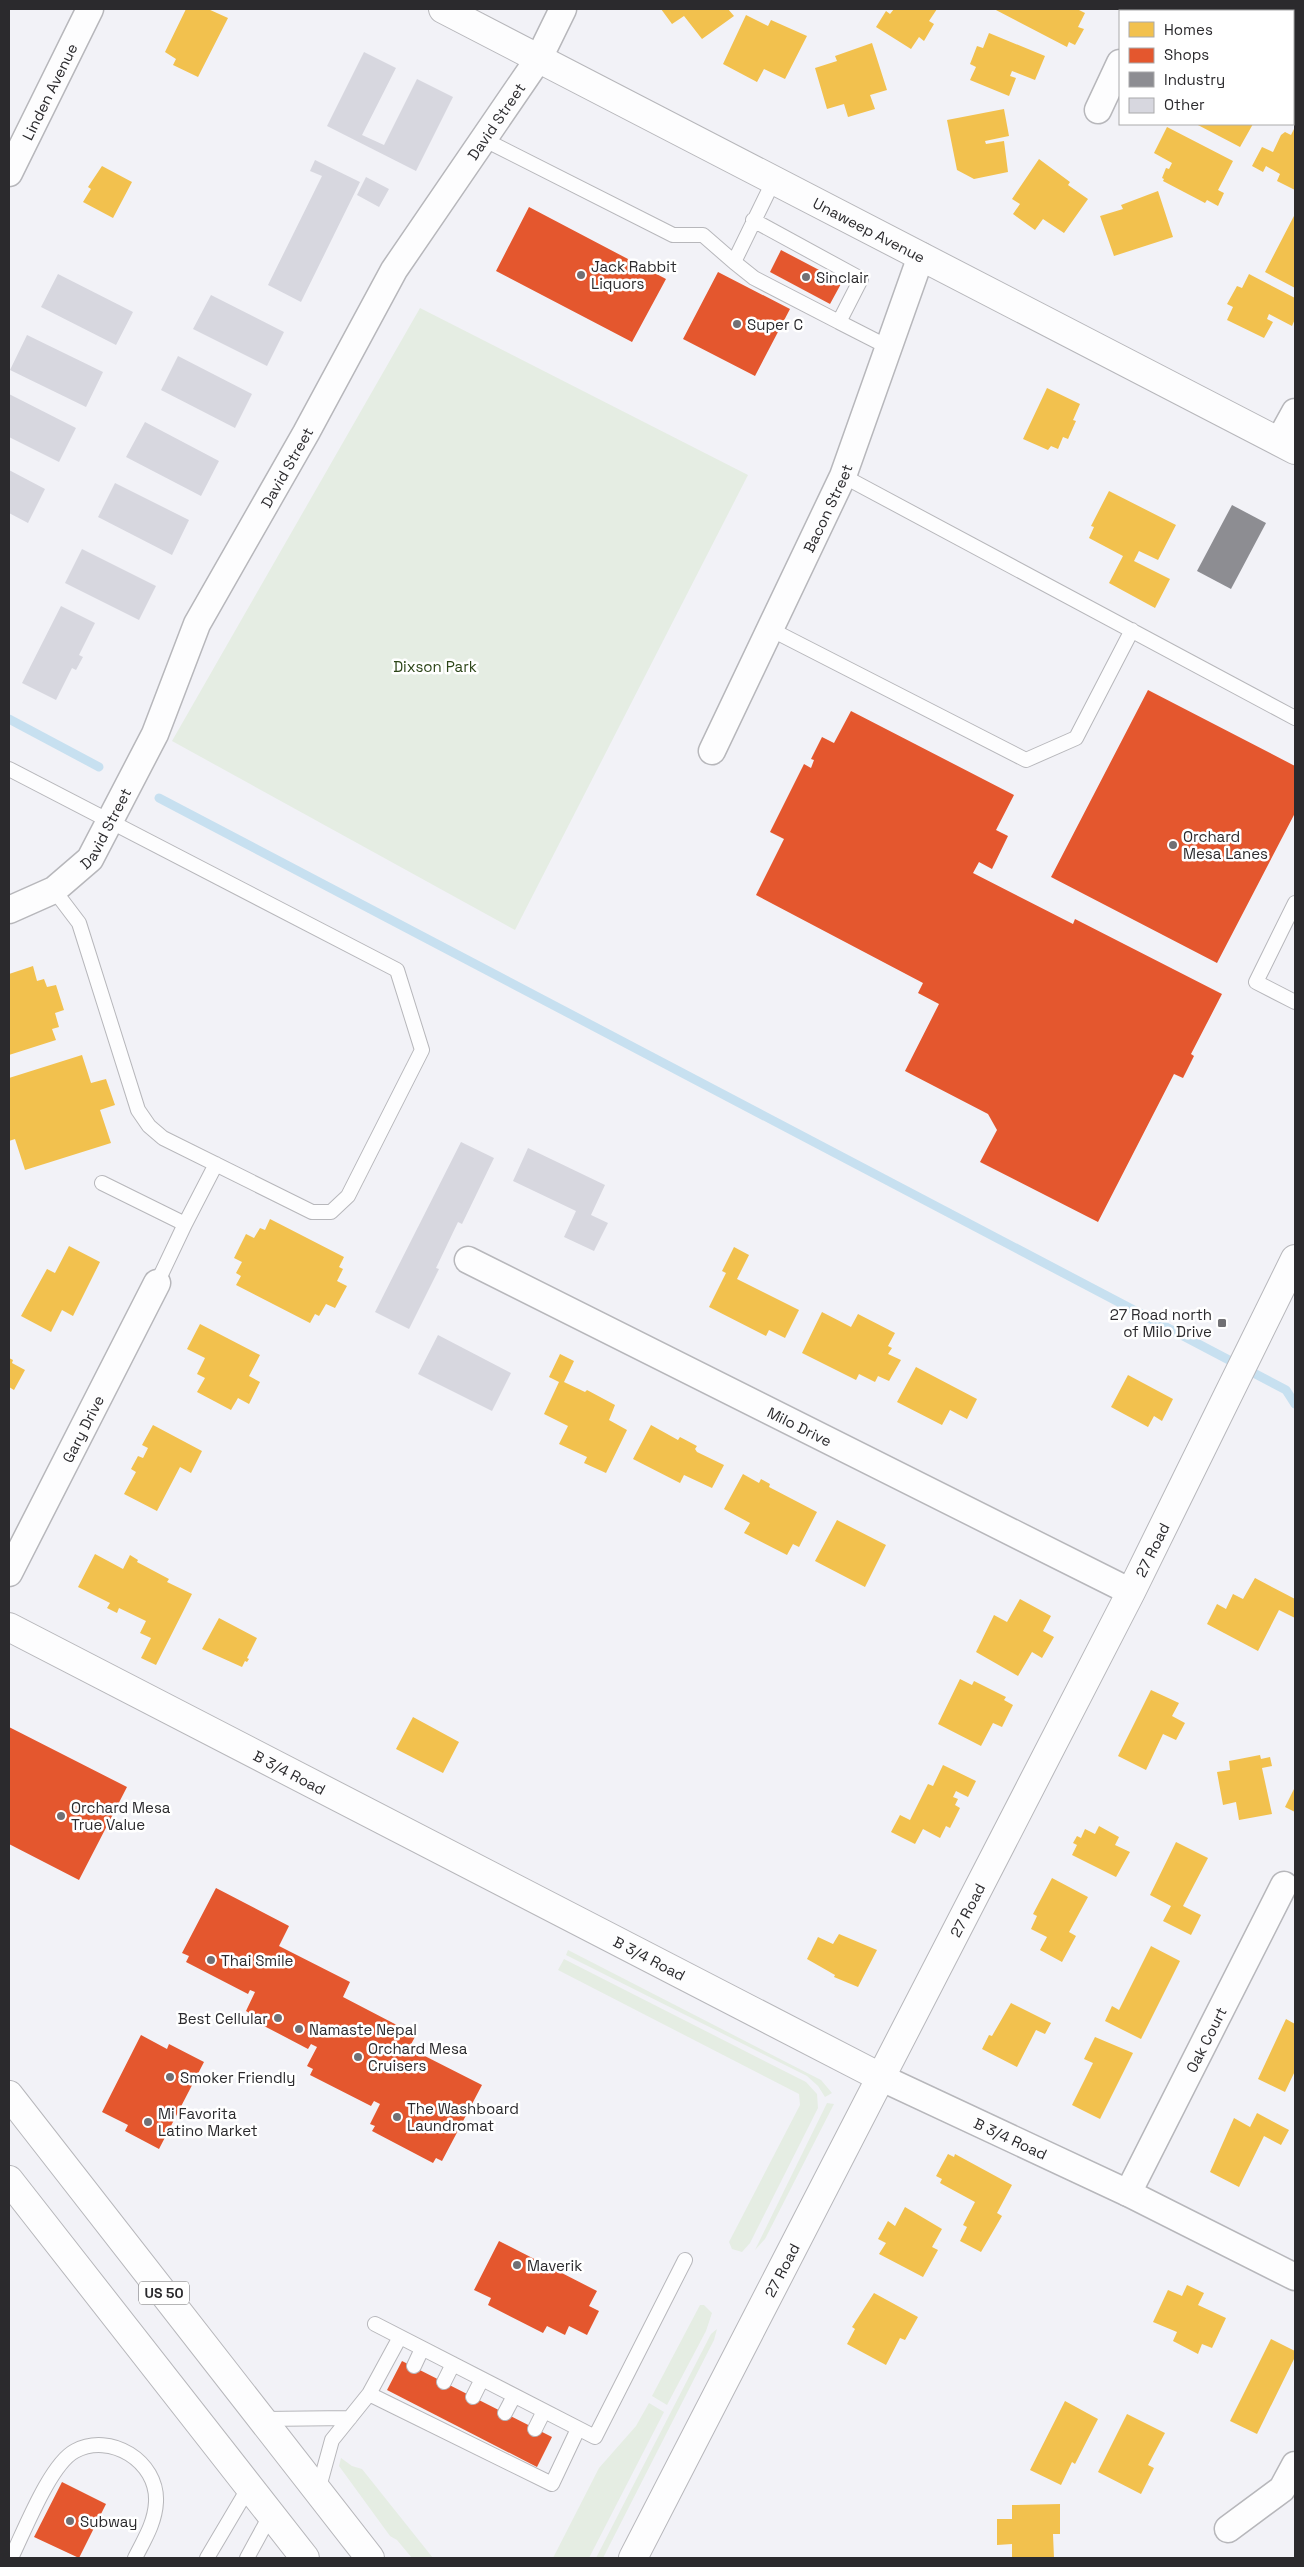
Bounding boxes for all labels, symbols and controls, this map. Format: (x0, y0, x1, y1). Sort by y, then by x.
legend (1119, 10, 1294, 125)
text: Homes (1164, 20, 1213, 39)
street label: Linden Avenue (17, 40, 81, 143)
text: Shops (1164, 45, 1209, 64)
text: Industry (1164, 70, 1225, 89)
street label: David Street (463, 79, 529, 163)
text: Other (1164, 95, 1205, 114)
street label: Unaweep Avenue (810, 193, 929, 267)
place label: Jack Rabbit Liquors (591, 257, 677, 293)
place label: Sinclair (816, 268, 869, 287)
marker: Jack Rabbit Liquors (575, 269, 587, 281)
marker: Sinclair (800, 271, 812, 283)
place label: Super C (747, 315, 803, 334)
marker: Super C (731, 318, 743, 330)
street label: David Street (256, 424, 317, 511)
street label: Bacon Street (799, 461, 856, 555)
park label: Dixson Park (393, 657, 477, 676)
street label: David Street (76, 784, 135, 873)
place label: Orchard Mesa Lanes (1183, 827, 1268, 863)
marker: Orchard Mesa Lanes (1167, 839, 1179, 851)
place label: 27 Road north of Milo Drive (1110, 1305, 1212, 1341)
marker: 27 Road north of Milo Drive (1216, 1317, 1228, 1329)
street label: Gary Drive (58, 1392, 108, 1466)
street label: Milo Drive (764, 1402, 835, 1450)
street label: 27 Road (1130, 1519, 1173, 1580)
street label: B 3/4 Road (251, 1746, 329, 1798)
place label: Orchard Mesa True Value (71, 1798, 171, 1834)
marker: Orchard Mesa True Value (55, 1810, 67, 1822)
street label: 27 Road (945, 1880, 989, 1940)
street label: B 3/4 Road (610, 1931, 689, 1984)
place label: Thai Smile (221, 1951, 294, 1970)
marker: Thai Smile (205, 1954, 217, 1966)
street label: Oak Court (1181, 2003, 1230, 2076)
place label: Best Cellular (178, 2009, 268, 2028)
marker: Best Cellular (272, 2012, 284, 2024)
place label: Namaste Nepal (309, 2020, 417, 2039)
marker: Namaste Nepal (293, 2023, 305, 2035)
place label: Orchard Mesa Cruisers (368, 2039, 468, 2075)
marker: Orchard Mesa Cruisers (352, 2051, 364, 2063)
place label: Smoker Friendly (180, 2068, 295, 2087)
marker: Smoker Friendly (164, 2071, 176, 2083)
place label: The Washboard Laundromat (407, 2099, 519, 2135)
place label: Mi Favorita Latino Market (158, 2104, 258, 2140)
marker: The Washboard Laundromat (391, 2111, 403, 2123)
street label: B 3/4 Road (971, 2113, 1050, 2163)
marker: Mi Favorita Latino Market (142, 2116, 154, 2128)
street label: 27 Road (760, 2240, 803, 2300)
place label: Maverik (527, 2256, 582, 2275)
marker: Maverik (511, 2259, 523, 2271)
road number: US 50 (139, 2282, 189, 2304)
place label: Subway (80, 2512, 137, 2531)
marker: Subway (64, 2515, 76, 2527)

